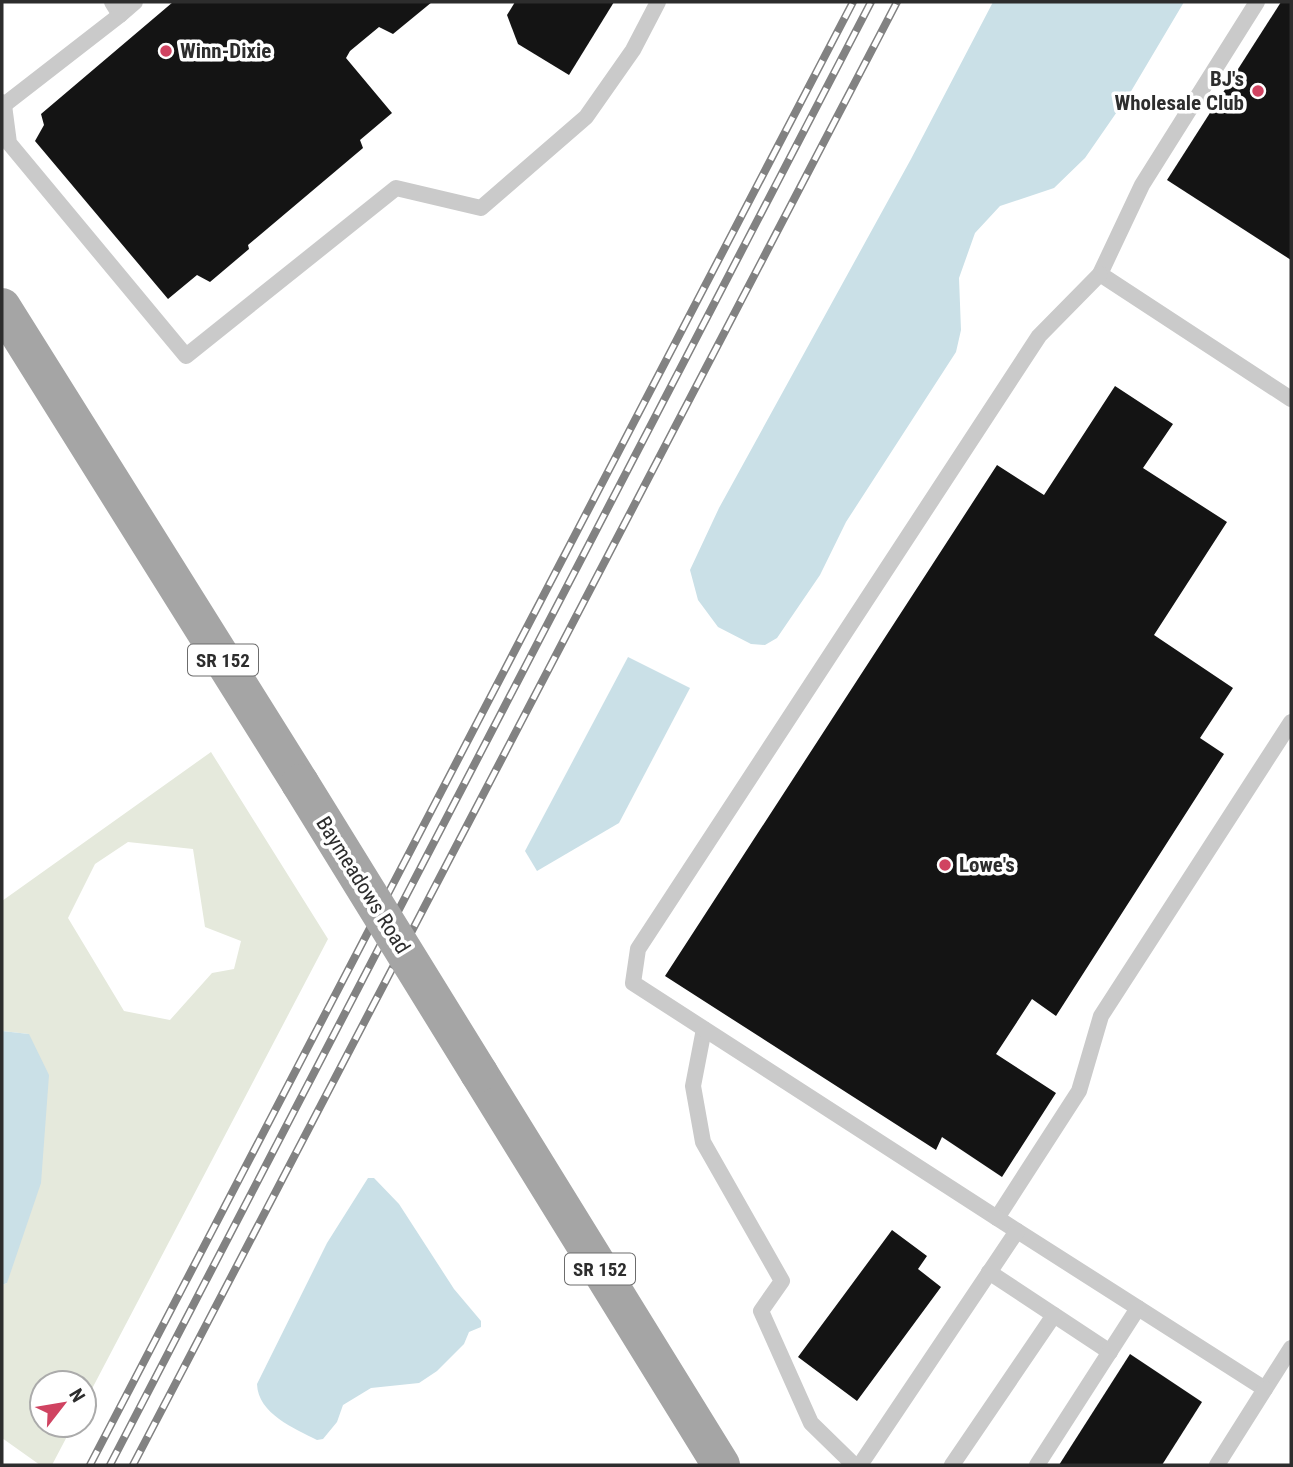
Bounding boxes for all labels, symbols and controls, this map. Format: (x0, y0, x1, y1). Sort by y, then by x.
place label: Winn-Dixie (180, 39, 271, 63)
marker: Winn-Dixie (158, 43, 174, 59)
place label: BJ's Wholesale Club (1115, 67, 1244, 115)
marker: BJ's Wholesale Club (1250, 83, 1266, 99)
road number: SR 152 (188, 645, 258, 676)
street label: Baymeadows Road (311, 812, 415, 958)
place label: Lowe's (959, 853, 1015, 877)
marker: Lowe's (937, 857, 953, 873)
road number: SR 152 (565, 1254, 635, 1284)
north arrow (28, 1369, 98, 1439)
text: N (64, 1385, 90, 1406)

